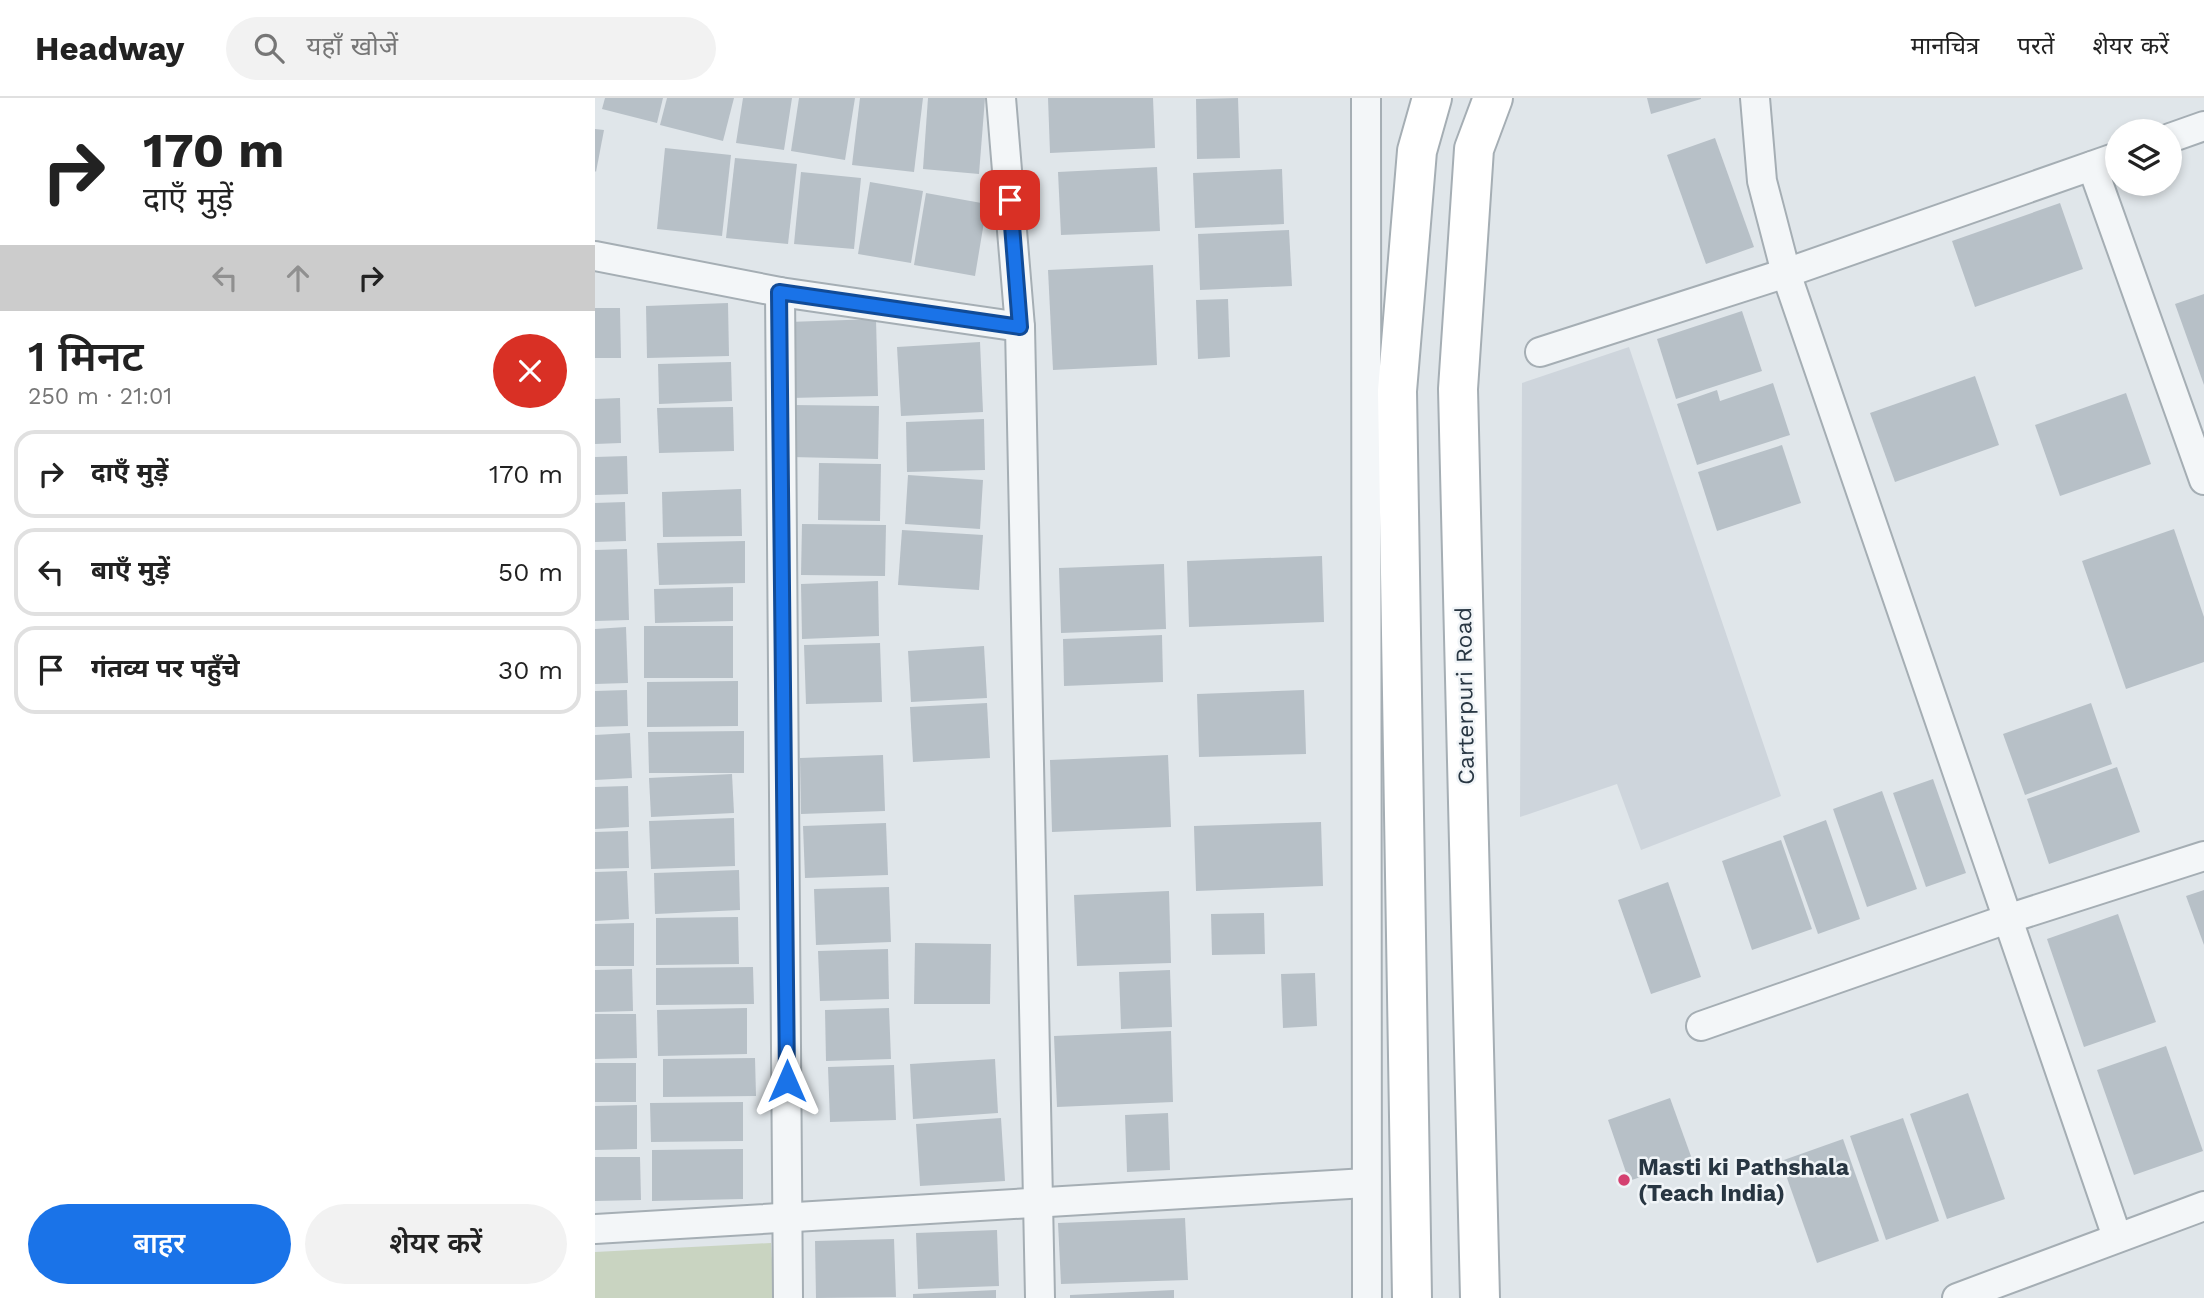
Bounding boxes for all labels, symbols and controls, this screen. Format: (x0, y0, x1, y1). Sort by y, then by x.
search box (226, 17, 716, 80)
text: Headway (35, 29, 184, 68)
icon: search (250, 29, 288, 67)
text: यहाँ खोजें (306, 31, 398, 61)
text: मानचित्र (1911, 32, 1979, 60)
text: परतें (2017, 32, 2055, 60)
text: शेयर करें (2093, 32, 2169, 60)
map controls (2105, 119, 2182, 196)
button: layers (2105, 119, 2182, 196)
text: 170 m (143, 121, 284, 179)
icon: right (28, 126, 119, 217)
pin (980, 170, 1040, 230)
text: दाएँ मुड़ें (143, 180, 233, 218)
icon: arrive (991, 181, 1029, 219)
icon: left (206, 259, 244, 297)
icon: ahead (279, 259, 317, 297)
icon: right (352, 259, 390, 297)
text: 1 मिनट (28, 332, 144, 381)
button: close (493, 334, 567, 408)
text: 250 m · 21:01 (28, 383, 172, 410)
icon: right (32, 455, 70, 493)
text: दाएँ मुड़ें (91, 457, 168, 487)
text: 170 m (489, 459, 563, 489)
icon: left (32, 553, 70, 591)
text: बाएँ मुड़ें (91, 555, 170, 585)
text: 50 m (498, 557, 563, 587)
street label: Carterpuri Road (1450, 607, 1480, 785)
icon: arrive (32, 651, 70, 689)
text: गंतव्य पर पहुँचे (91, 653, 240, 683)
text: 30 m (498, 655, 563, 685)
position arrow (750, 1044, 824, 1118)
place label: Masti ki Pathshala (Teach India) (1638, 1154, 1850, 1207)
marker: Masti ki Pathshala (Teach India) (1616, 1172, 1632, 1188)
button: बाहर (28, 1204, 291, 1284)
button: शेयर करें (305, 1204, 567, 1284)

